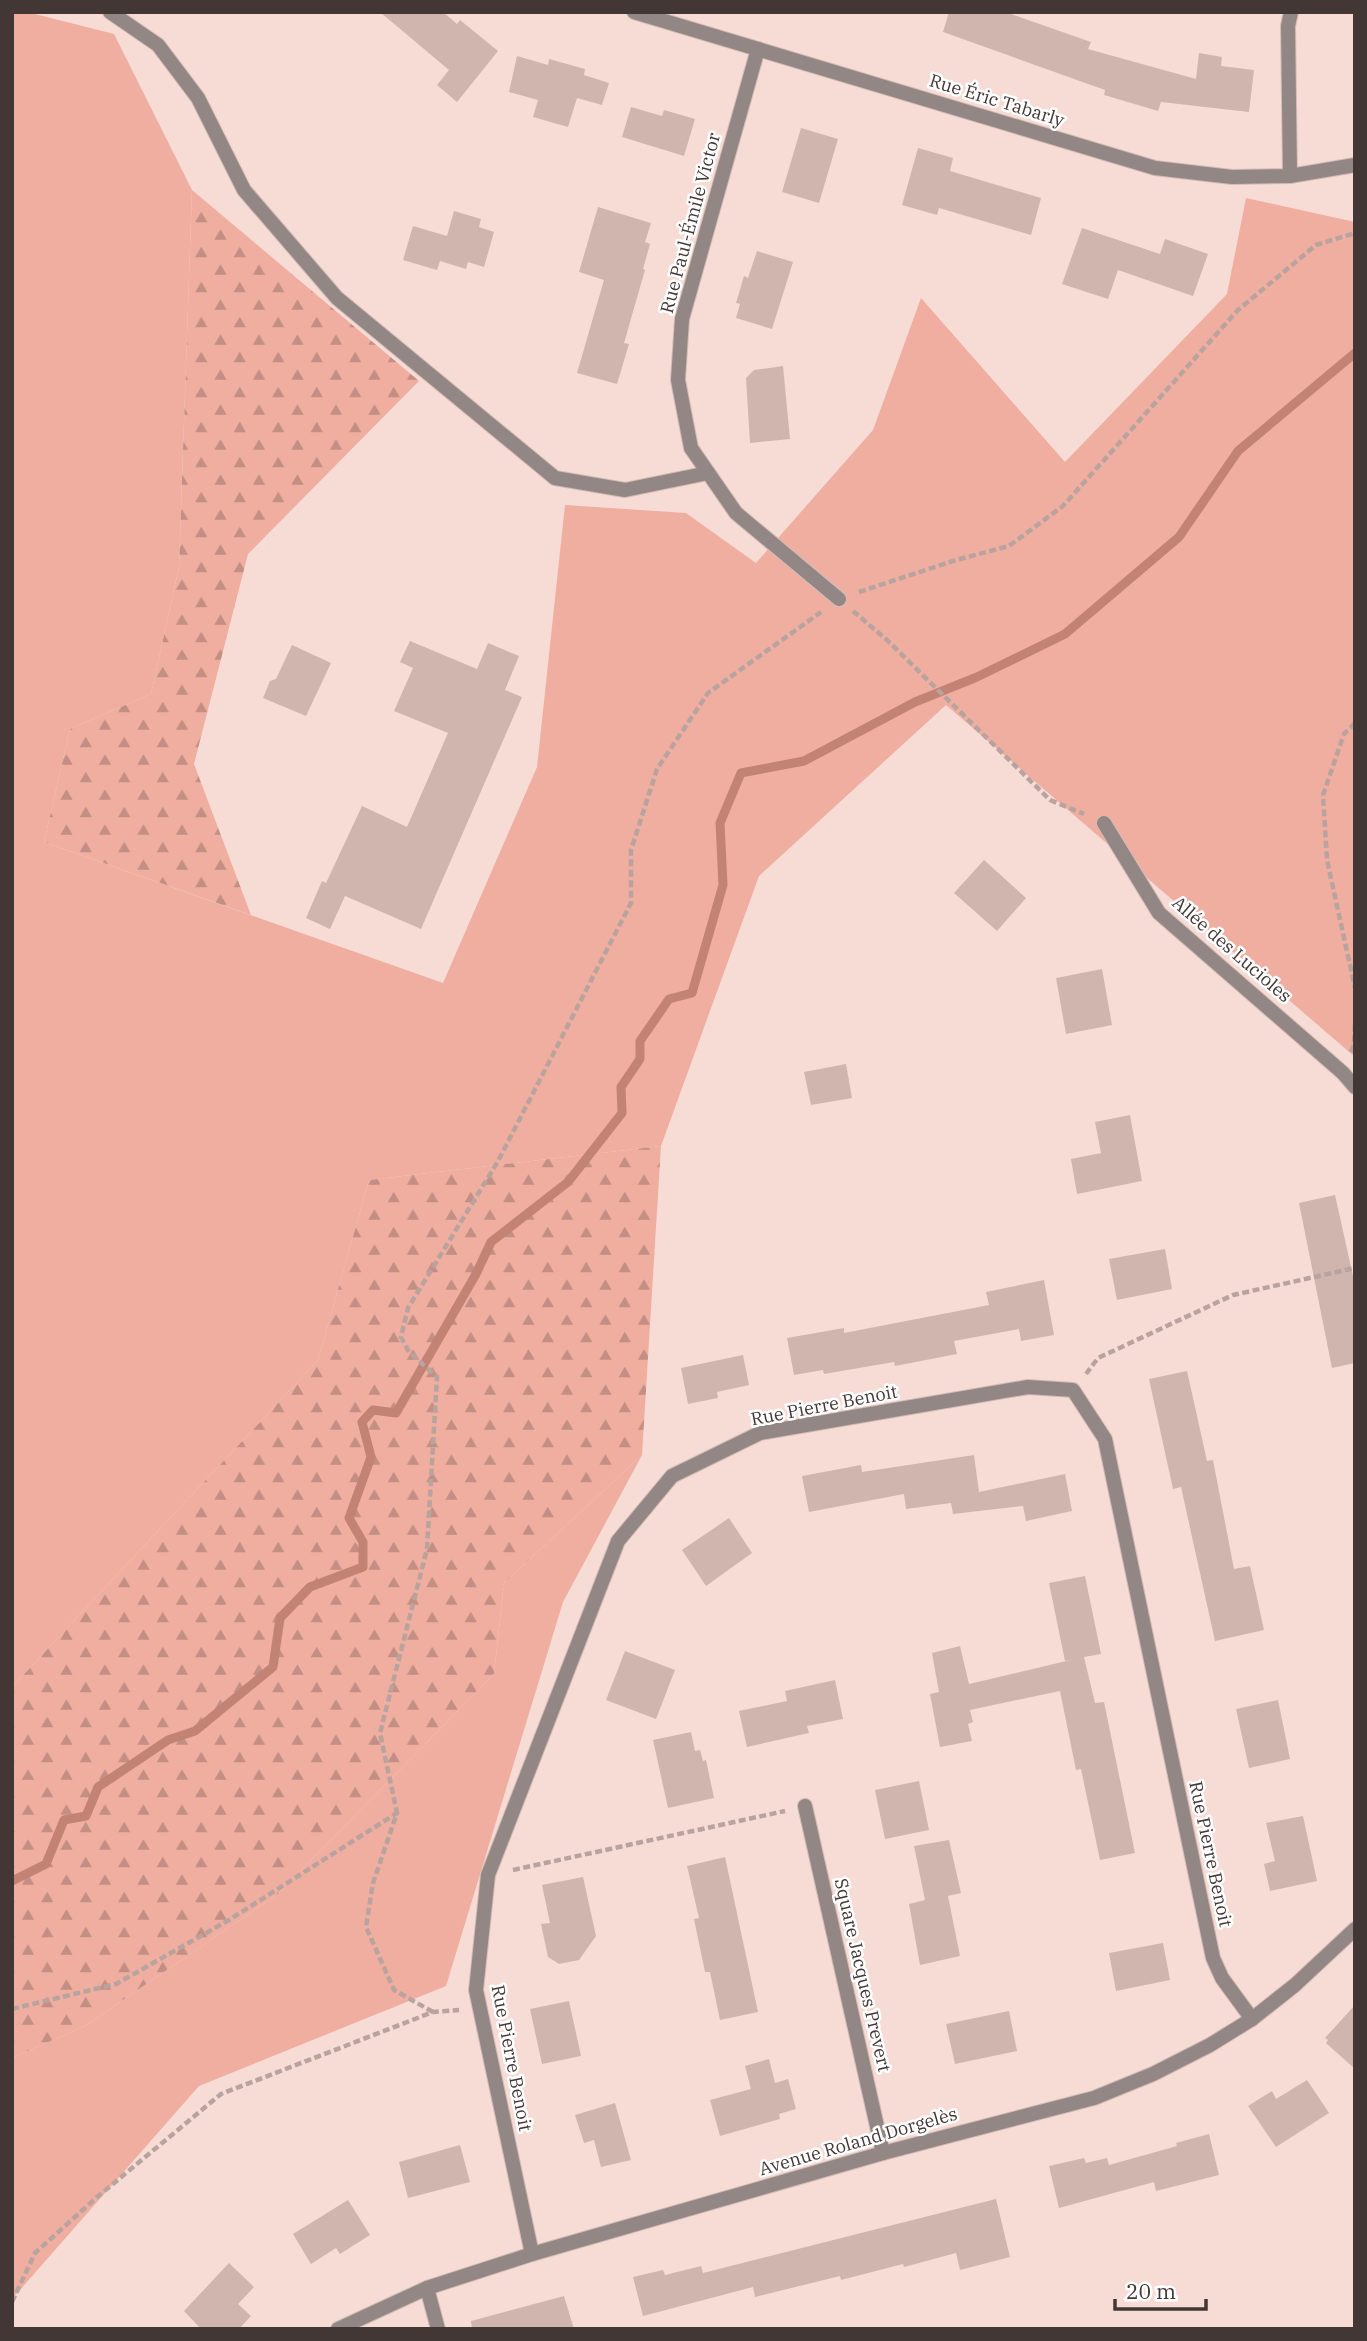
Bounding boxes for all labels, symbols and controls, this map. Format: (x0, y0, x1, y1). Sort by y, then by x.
street label: Rue Éric Tabarly (927, 69, 1068, 132)
street label: Rue Paul-Émile Victor (655, 130, 725, 316)
street label: Allée des Lucioles (1168, 891, 1296, 1007)
street label: Rue Pierre Benoit (749, 1380, 899, 1430)
street label: Rue Pierre Benoit (1184, 1779, 1238, 1929)
street label: Square Jacques Prevert (830, 1876, 896, 2074)
street label: Rue Pierre Benoit (487, 1983, 537, 2133)
street label: Avenue Roland Dorgelès (756, 2102, 960, 2180)
scale bar (1115, 2268, 1206, 2312)
text: 20 m (1126, 2277, 1176, 2305)

